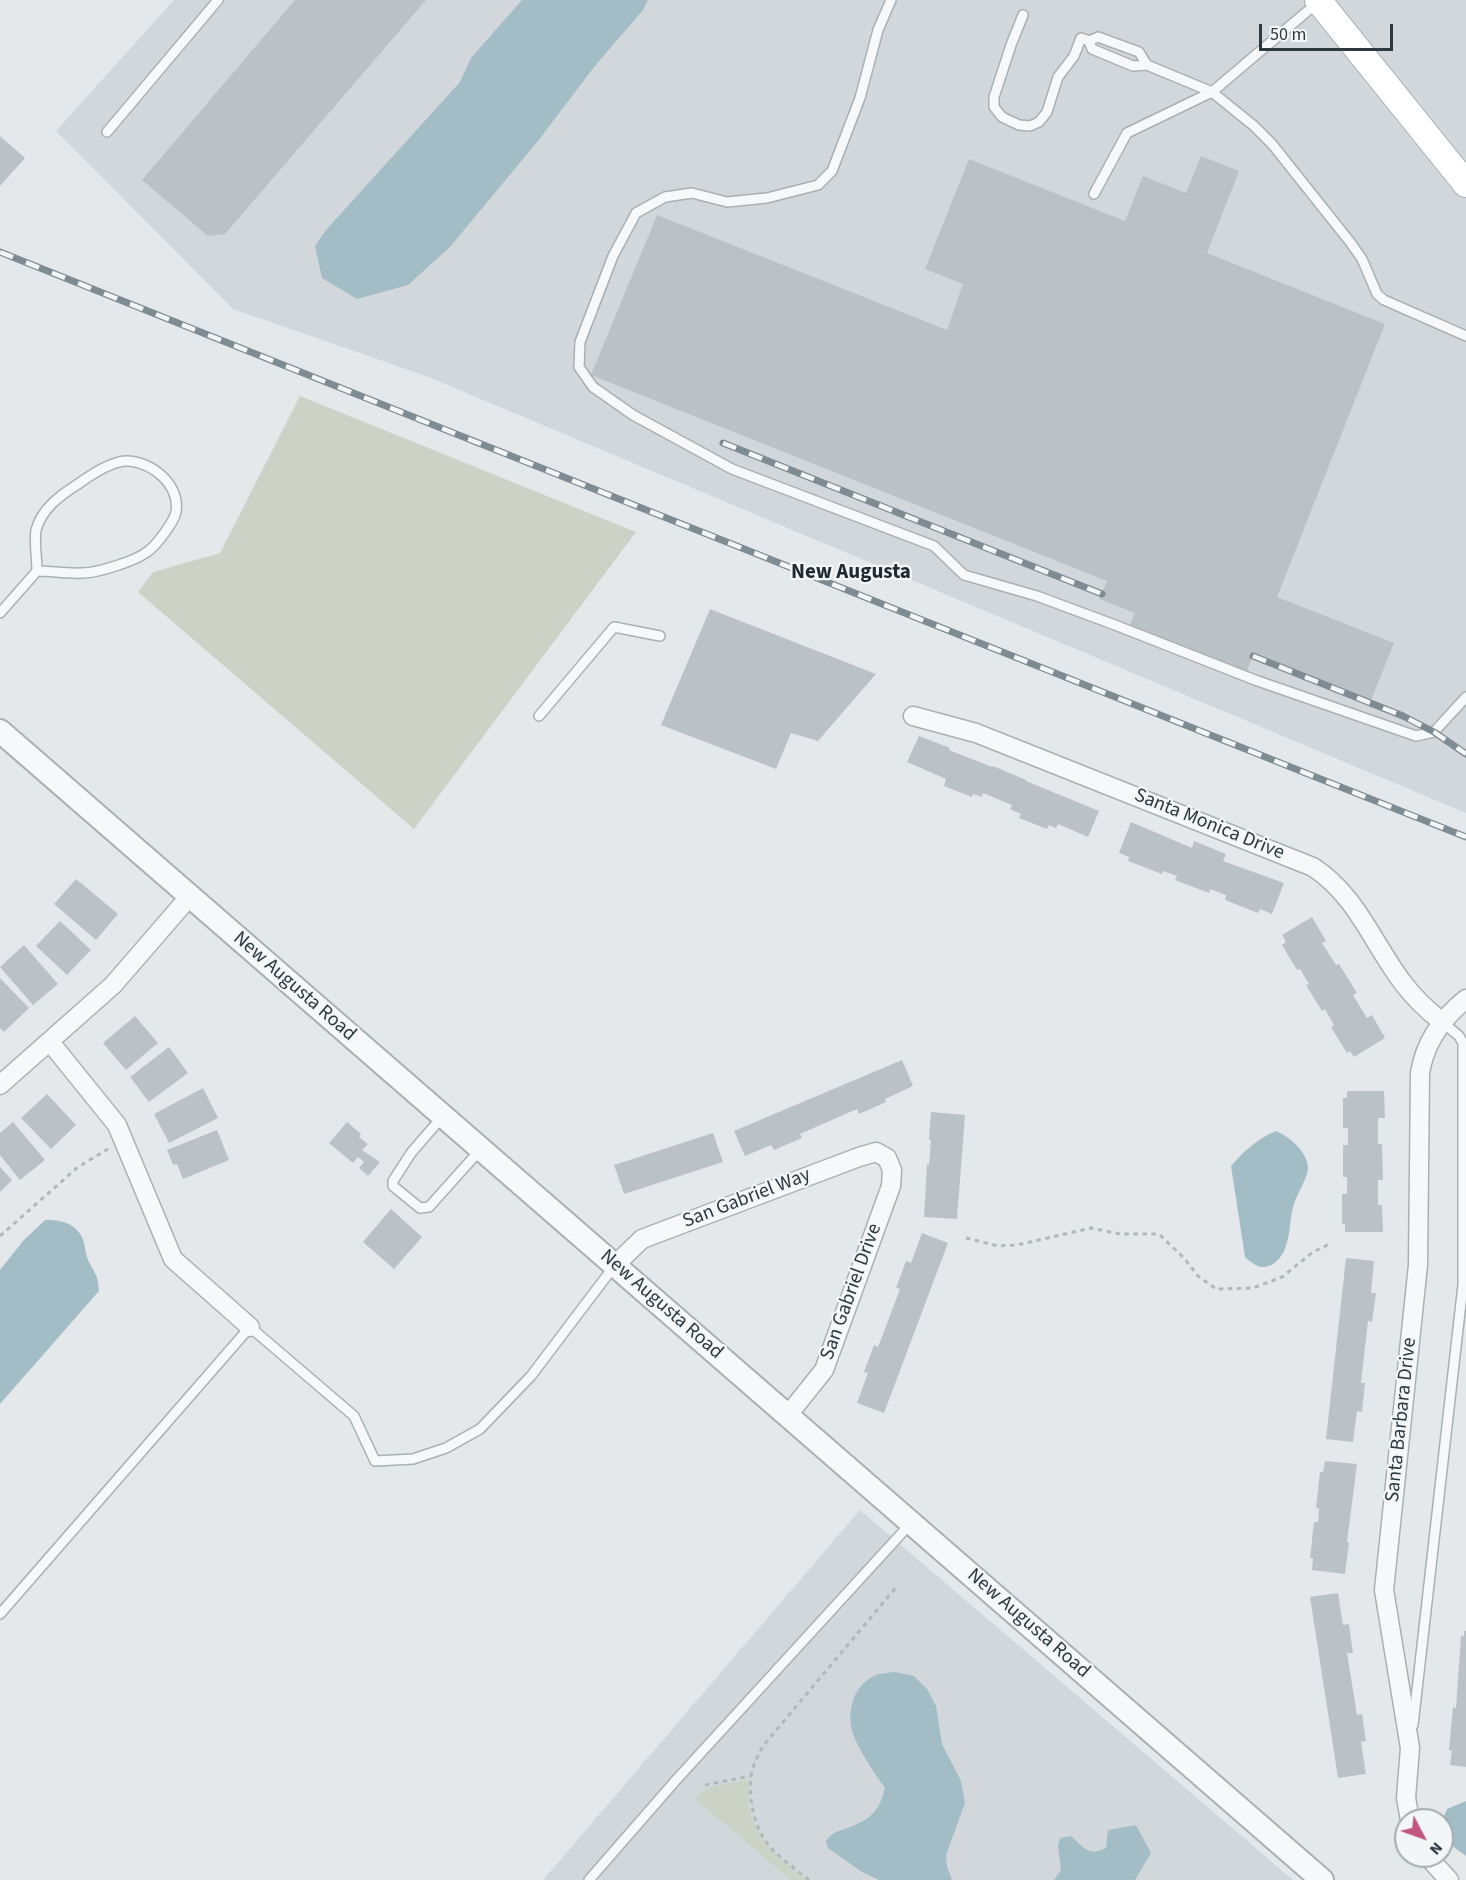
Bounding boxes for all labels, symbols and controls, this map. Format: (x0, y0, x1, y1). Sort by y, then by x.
scale bar (1262, 12, 1396, 50)
text: 50 m (1270, 22, 1306, 47)
district label: New Augusta (791, 560, 911, 586)
street label: Santa Monica Drive (1130, 784, 1288, 866)
street label: New Augusta Road (228, 927, 360, 1047)
street label: San Gabriel Way (680, 1164, 814, 1234)
street label: San Gabriel Drive (816, 1221, 888, 1363)
street label: New Augusta Road (595, 1245, 727, 1365)
street label: Santa Barbara Drive (1381, 1336, 1423, 1504)
street label: New Augusta Road (962, 1564, 1094, 1684)
north arrow (1394, 1808, 1454, 1868)
text: N (1424, 1837, 1448, 1860)

